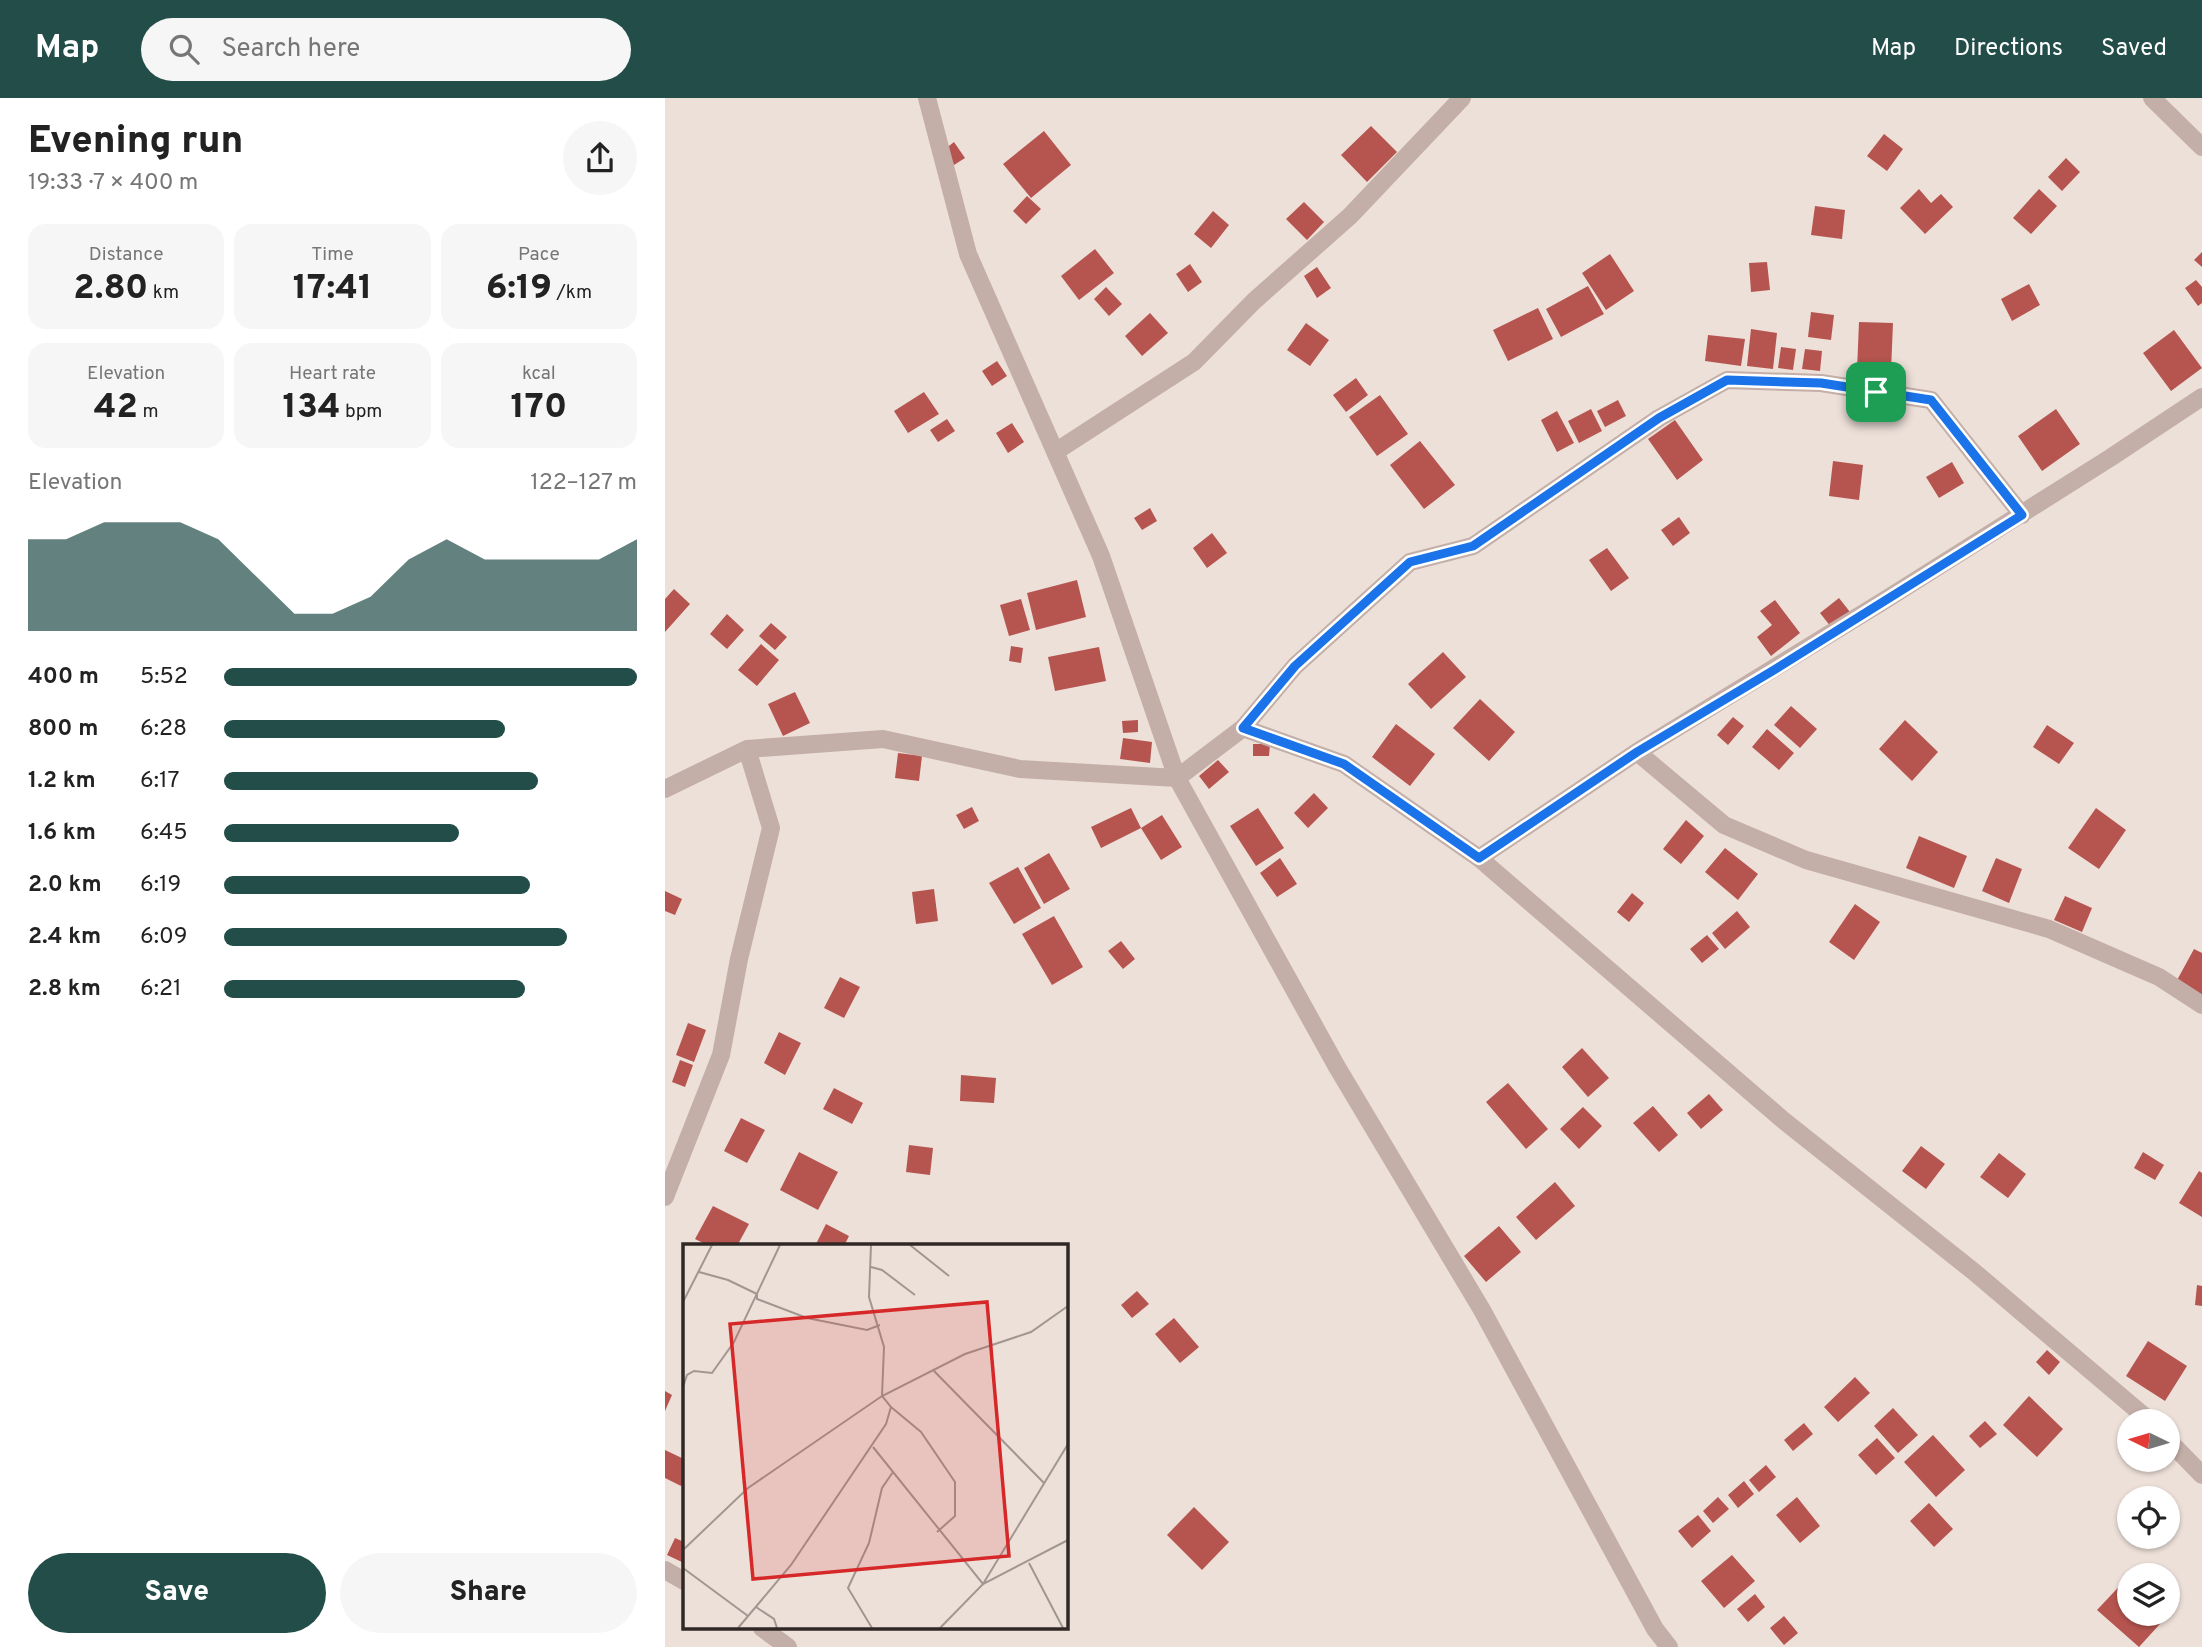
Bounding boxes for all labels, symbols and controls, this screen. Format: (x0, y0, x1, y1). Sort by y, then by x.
search box (141, 18, 631, 81)
text: Map (35, 28, 99, 70)
icon: search (165, 30, 203, 68)
text: Search here (221, 33, 360, 66)
text: Map (1871, 34, 1916, 64)
text: Directions (1954, 34, 2063, 64)
text: Saved (2101, 34, 2167, 64)
text: Evening run (28, 118, 243, 167)
button: share (563, 121, 637, 195)
text: 19:33 · 7 × 400 m (28, 169, 198, 198)
text: Distance (89, 243, 163, 267)
text: Time (311, 243, 354, 267)
text: Pace (518, 243, 560, 267)
text: 2.80 (73, 267, 148, 311)
text: 17:41 (293, 267, 372, 311)
text: 6:19 (486, 267, 552, 311)
text: km (148, 281, 179, 305)
text: /km (552, 281, 592, 305)
text: Elevation (87, 362, 165, 386)
text: Heart rate (289, 362, 376, 386)
text: kcal (522, 362, 556, 386)
pin (1846, 362, 1906, 422)
icon: arrive (1857, 373, 1895, 411)
text: 42 (94, 386, 138, 430)
text: 134 (283, 386, 341, 430)
text: 170 (510, 386, 567, 430)
text: m (138, 400, 159, 424)
text: bpm (341, 400, 382, 424)
text: Elevation (28, 469, 123, 498)
text: 122–127 m (530, 469, 637, 498)
text: 400 m (28, 663, 99, 692)
text: 5:52 (140, 663, 188, 692)
text: 800 m (28, 715, 98, 744)
text: 6:28 (140, 715, 187, 744)
text: 1.2 km (28, 767, 96, 796)
text: 6:17 (140, 767, 179, 796)
text: 1.6 km (28, 819, 96, 848)
text: 6:45 (140, 819, 187, 848)
text: 2.0 km (28, 871, 102, 900)
text: 6:19 (140, 871, 181, 900)
text: 2.4 km (28, 923, 101, 952)
text: 6:09 (140, 923, 187, 952)
text: 2.8 km (28, 975, 101, 1004)
text: 6:21 (140, 975, 182, 1004)
inset map (683, 1244, 1067, 1630)
north arrow (2117, 1409, 2181, 1472)
map controls (2117, 1409, 2180, 1626)
button: locate (2117, 1486, 2180, 1549)
button: Save (28, 1553, 326, 1633)
button: Share (340, 1553, 637, 1633)
button: layers (2117, 1563, 2180, 1626)

